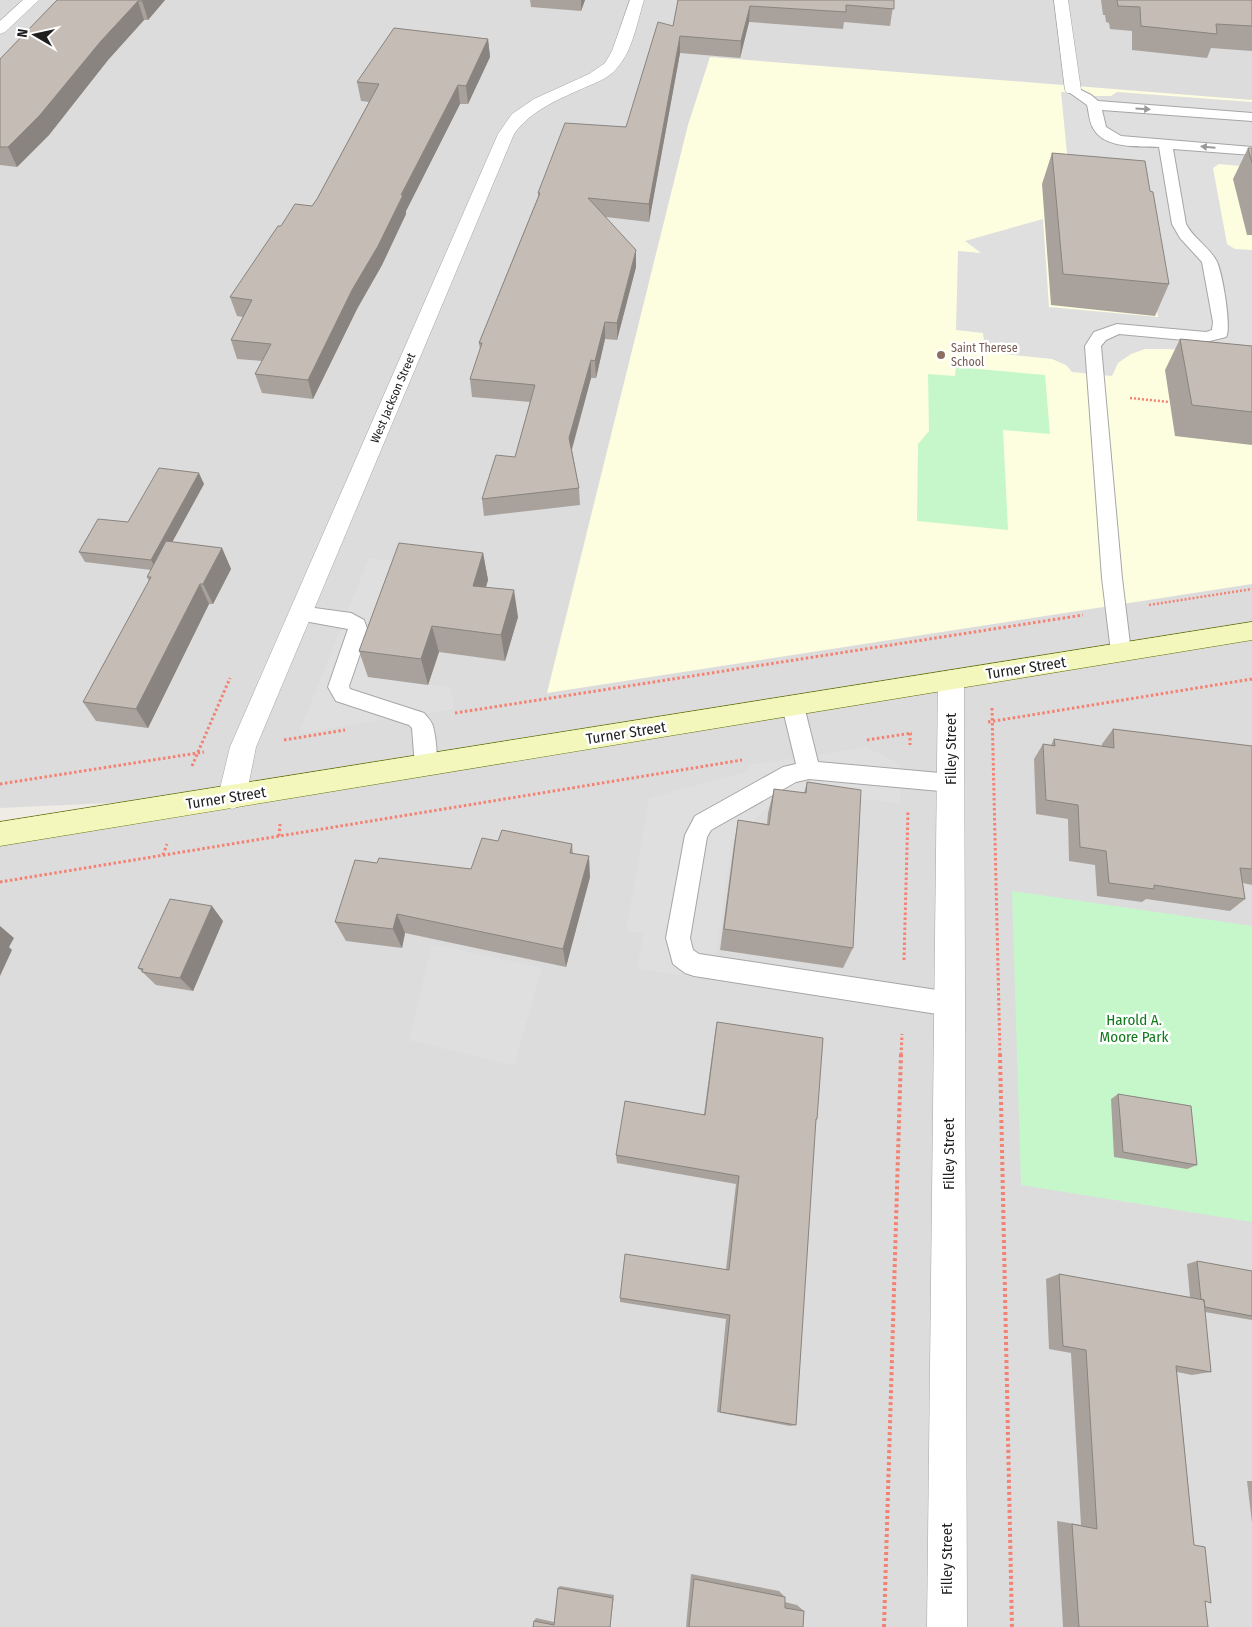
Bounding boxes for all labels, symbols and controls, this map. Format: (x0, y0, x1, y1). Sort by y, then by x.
north arrow (10, 10, 60, 60)
text: N (14, 28, 32, 39)
one-way arrow (1135, 105, 1151, 113)
one-way arrow (1200, 143, 1216, 151)
place label: Saint Therese School (951, 341, 1018, 369)
marker: Saint Therese School (935, 349, 947, 361)
street label: West Jackson Street (368, 351, 418, 445)
street label: Turner Street (985, 653, 1067, 683)
street label: Filley Street (942, 713, 960, 785)
street label: Turner Street (585, 718, 667, 748)
street label: Turner Street (185, 783, 267, 813)
park label: Harold A. Moore Park (1100, 1011, 1168, 1046)
street label: Filley Street (940, 1118, 958, 1190)
street label: Filley Street (938, 1523, 956, 1595)

